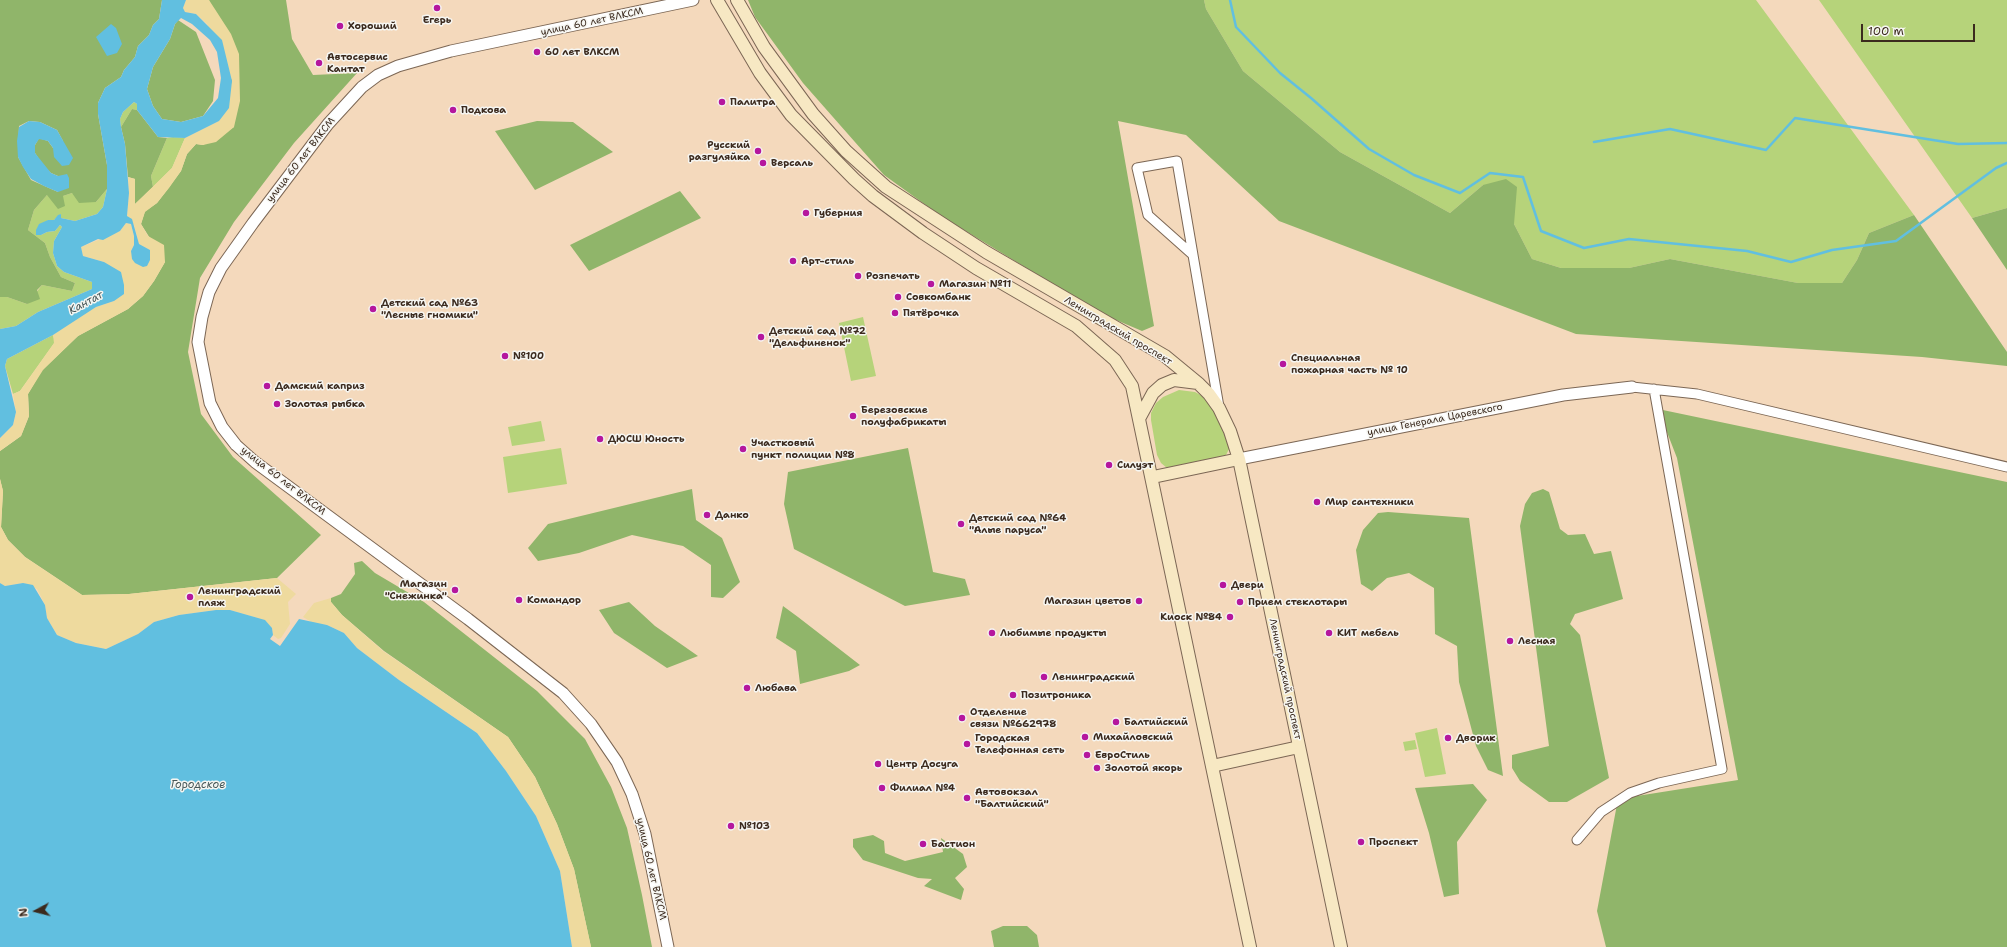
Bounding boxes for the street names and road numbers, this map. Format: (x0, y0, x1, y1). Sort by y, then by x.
street label: улица 60 лет ВЛКСМ (540, 5, 644, 39)
street label: улица 60 лет ВЛКСМ (264, 115, 338, 205)
street label: Ленинградский проспект (1062, 294, 1174, 368)
street label: улица Генерала Царевского (1366, 401, 1504, 439)
street label: улица 60 лет ВЛКСМ (238, 444, 328, 518)
street label: Ленинградский проспект (1266, 617, 1304, 741)
street label: улица 60 лет ВЛКСМ (633, 817, 669, 921)

